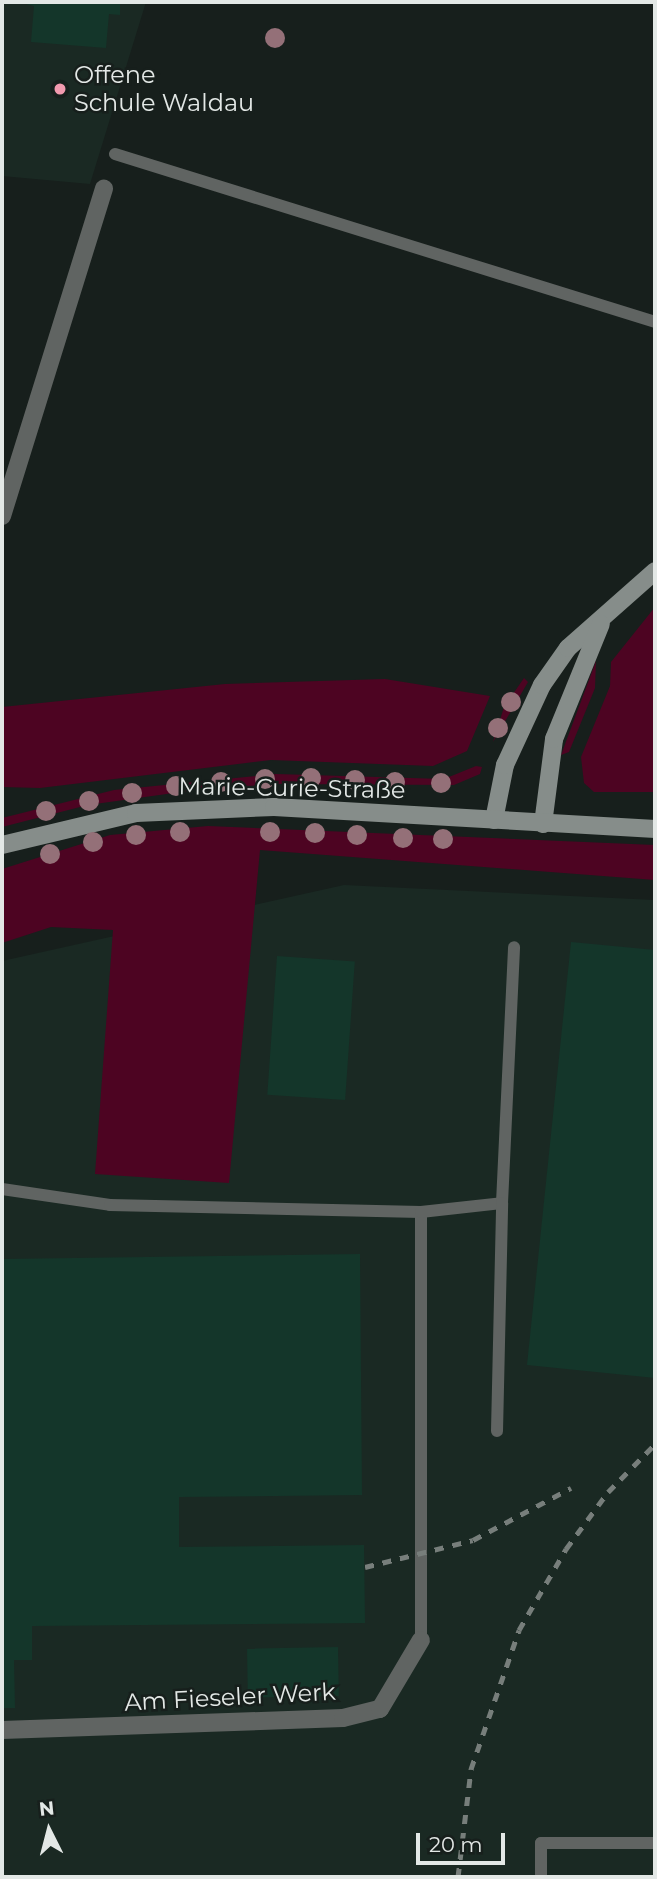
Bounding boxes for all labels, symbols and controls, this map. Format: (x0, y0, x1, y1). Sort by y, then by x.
place label: Offene Schule Waldau (74, 61, 254, 117)
marker: Offene Schule Waldau (52, 81, 68, 97)
street label: Marie-Curie-Straße (178, 772, 406, 804)
street label: Am Fieseler Werk (123, 1677, 337, 1717)
north arrow (14, 1795, 84, 1865)
text: N (38, 1796, 56, 1821)
scale bar (419, 1820, 508, 1864)
text: 20 m (429, 1832, 483, 1857)

